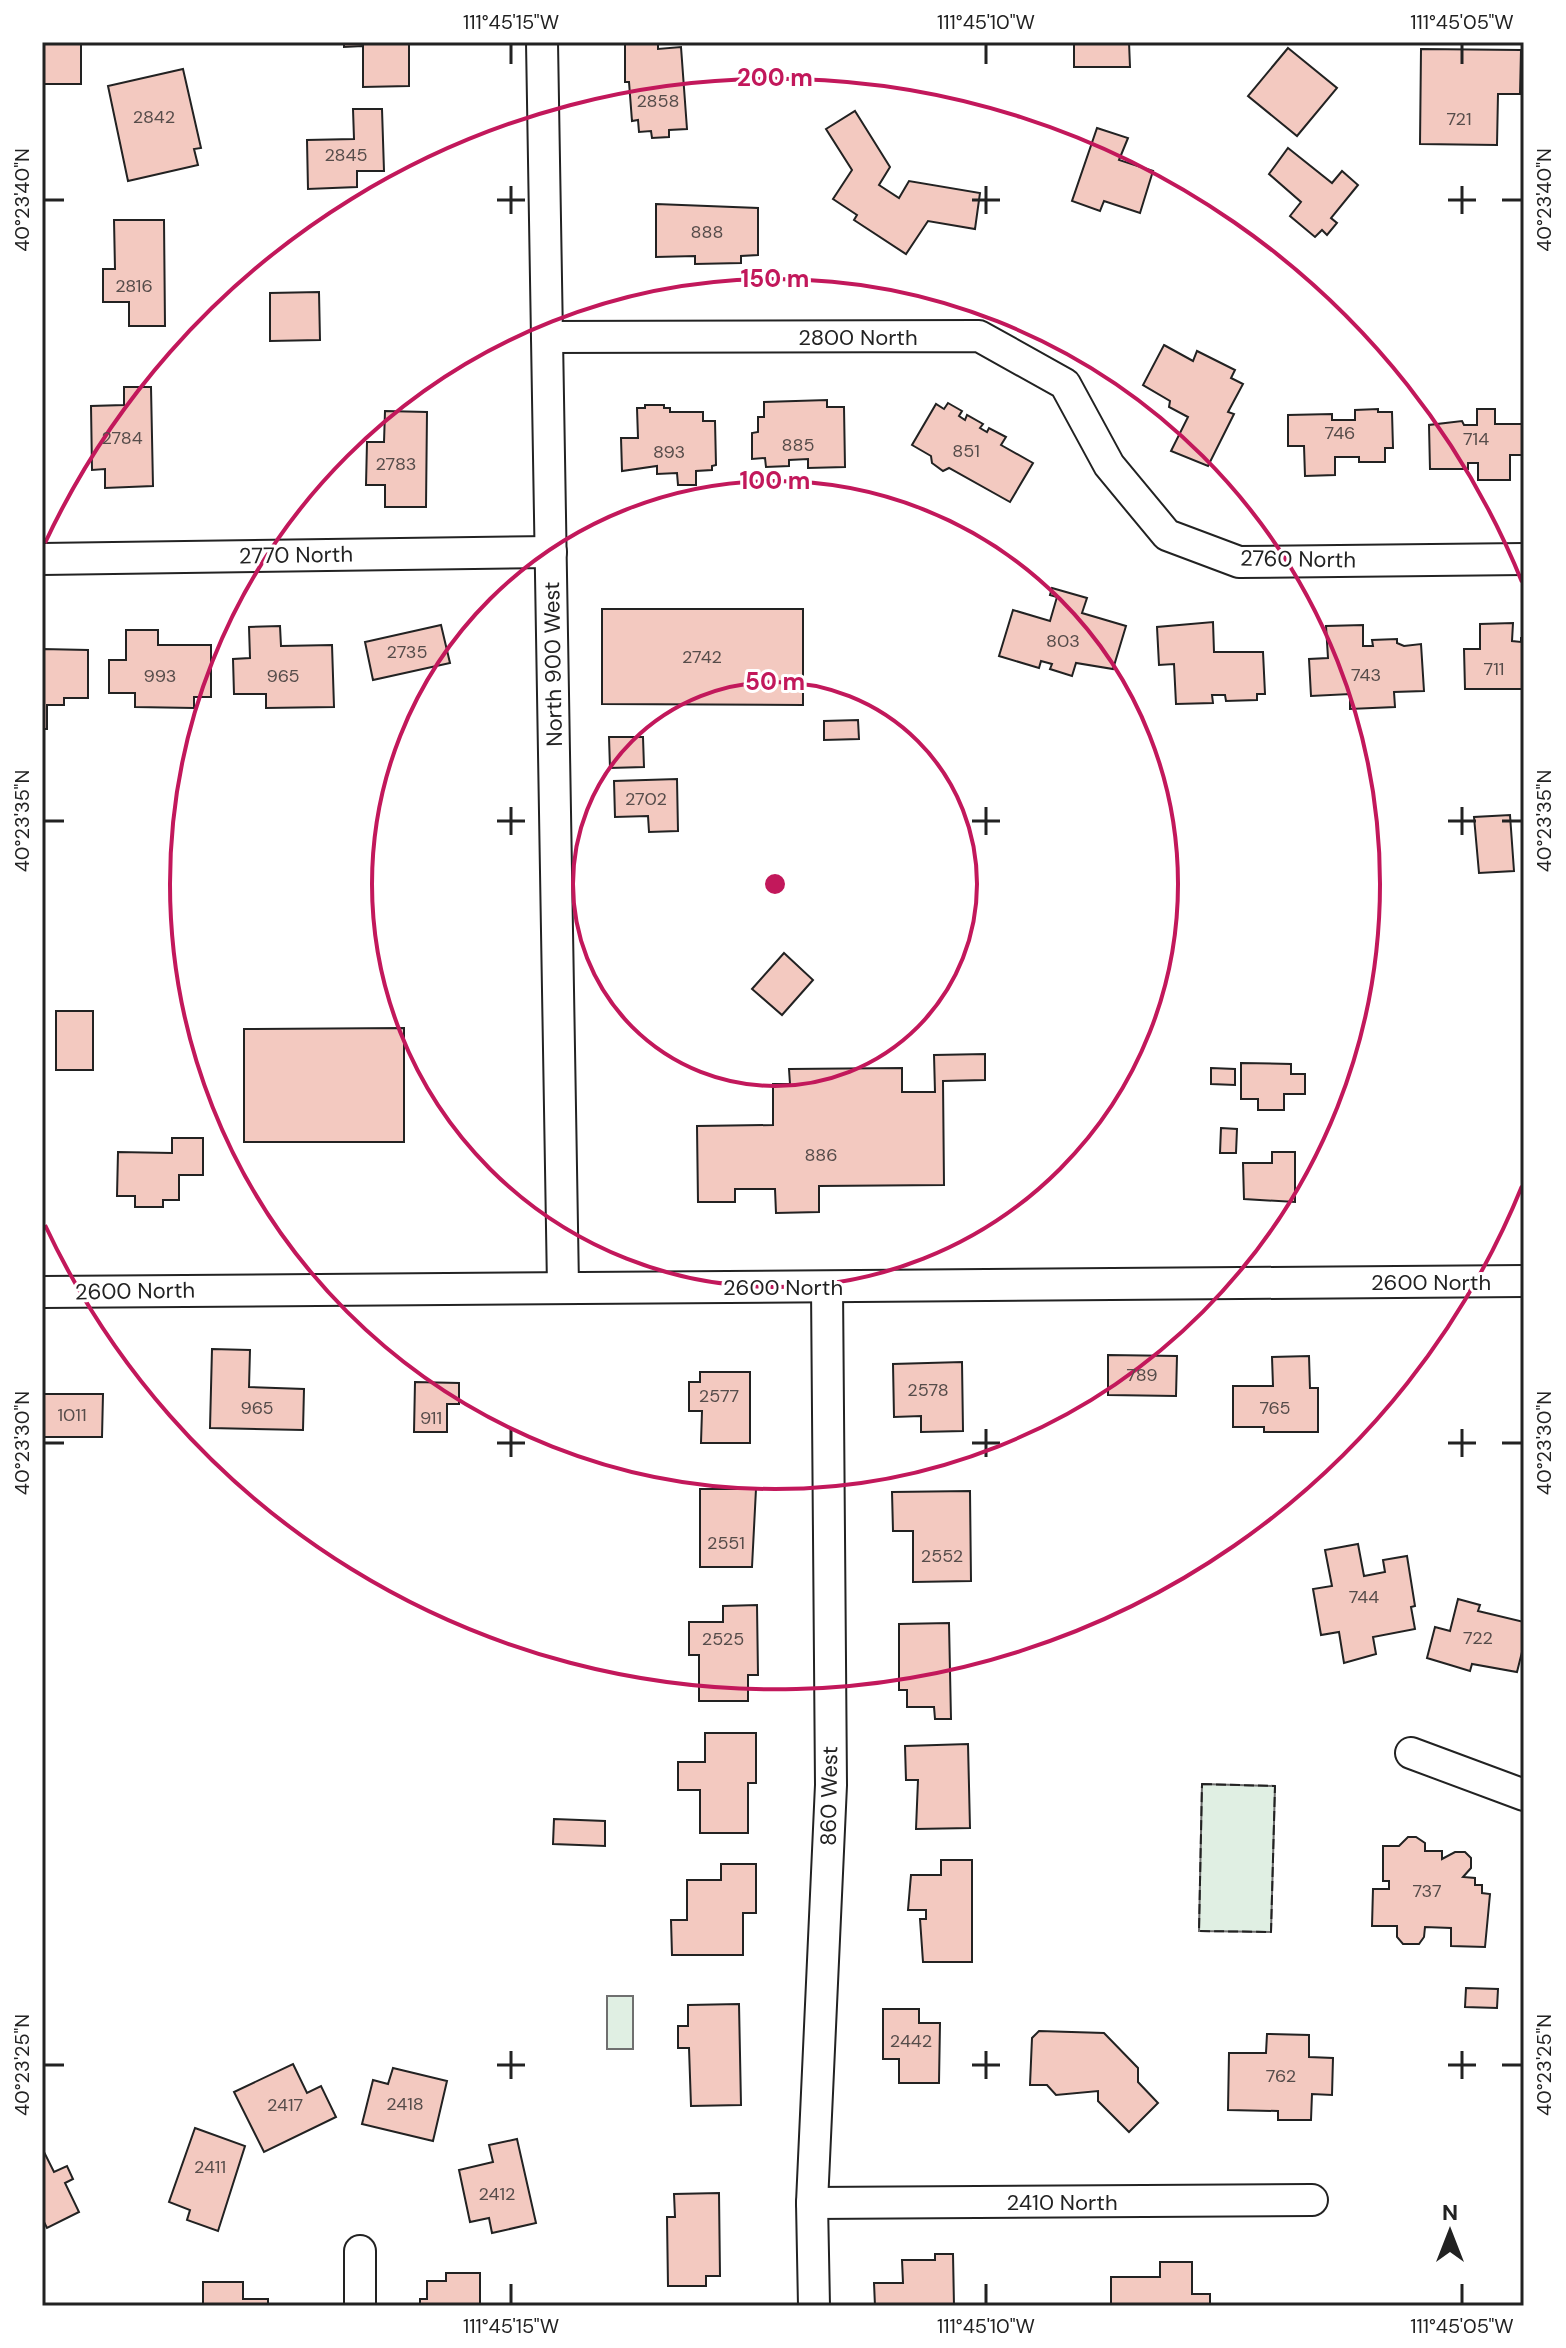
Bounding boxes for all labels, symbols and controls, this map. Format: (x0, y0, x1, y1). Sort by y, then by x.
text: 111°45'15"W (463, 9, 559, 35)
text: 111°45'10"W (937, 9, 1035, 35)
text: 111°45'05"W (1410, 9, 1514, 35)
text: 200 m (737, 62, 813, 93)
house number: 2858 (637, 89, 679, 113)
house number: 2842 (133, 105, 175, 129)
house number: 721 (1446, 107, 1472, 131)
house number: 2845 (325, 143, 367, 167)
text: 40°23'40"N (9, 148, 35, 252)
text: 40°23'40"N (1531, 148, 1557, 252)
house number: 888 (691, 220, 723, 244)
text: 150 m (741, 263, 809, 294)
house number: 2816 (115, 274, 153, 298)
street label: 2800 North (798, 323, 918, 352)
house number: 746 (1325, 421, 1355, 445)
house number: 2784 (101, 426, 143, 450)
house number: 714 (1463, 427, 1489, 451)
house number: 885 (782, 433, 814, 457)
house number: 851 (952, 439, 980, 463)
house number: 893 (653, 440, 685, 464)
house number: 2783 (376, 452, 416, 476)
text: 100 m (740, 465, 810, 496)
street label: 2770 North (239, 540, 353, 570)
street label: 2760 North (1240, 543, 1356, 575)
street label: North 900 West (537, 581, 569, 747)
house number: 803 (1046, 629, 1080, 653)
house number: 2735 (387, 640, 427, 664)
house number: 2742 (682, 645, 722, 669)
house number: 711 (1484, 657, 1504, 681)
house number: 743 (1351, 663, 1381, 687)
house number: 993 (144, 664, 176, 688)
house number: 965 (266, 664, 300, 688)
text: 50 m (745, 666, 805, 697)
text: 40°23'35"N (9, 770, 35, 872)
text: 40°23'35"N (1531, 770, 1557, 872)
house number: 2702 (625, 787, 667, 811)
centre of rings (761, 870, 789, 898)
house number: 886 (804, 1143, 838, 1167)
street label: 2600 North (1371, 1268, 1491, 1297)
street label: 2600 North (723, 1273, 843, 1302)
street label: 2600 North (75, 1275, 195, 1307)
house number: 789 (1126, 1363, 1158, 1387)
house number: 2578 (907, 1378, 949, 1402)
house number: 2577 (699, 1384, 739, 1408)
text: 40°23'30"N (9, 1391, 35, 1495)
text: 40°23'30"N (1531, 1391, 1557, 1495)
house number: 965 (240, 1396, 274, 1420)
house number: 765 (1259, 1396, 1291, 1420)
house number: 1011 (57, 1403, 87, 1427)
house number: 911 (420, 1406, 442, 1430)
house number: 2551 (707, 1531, 745, 1555)
house number: 2552 (921, 1544, 963, 1568)
house number: 744 (1349, 1585, 1379, 1609)
house number: 722 (1463, 1626, 1493, 1650)
house number: 2525 (702, 1627, 744, 1651)
street label: 860 West (814, 1746, 844, 1846)
house number: 737 (1412, 1879, 1442, 1903)
text: 40°23'25"N (9, 2014, 35, 2116)
text: 40°23'25"N (1531, 2014, 1557, 2116)
house number: 2442 (890, 2029, 932, 2053)
house number: 762 (1266, 2064, 1296, 2088)
house number: 2418 (386, 2092, 424, 2116)
house number: 2417 (267, 2093, 303, 2117)
house number: 2411 (194, 2155, 226, 2179)
house number: 2412 (479, 2182, 515, 2206)
street label: 2410 North (1006, 2188, 1118, 2217)
north arrow (1410, 2192, 1490, 2272)
text: N (1442, 2198, 1458, 2227)
text: 111°45'15"W (463, 2313, 559, 2339)
text: 111°45'10"W (937, 2313, 1035, 2339)
text: 111°45'05"W (1410, 2313, 1514, 2339)

